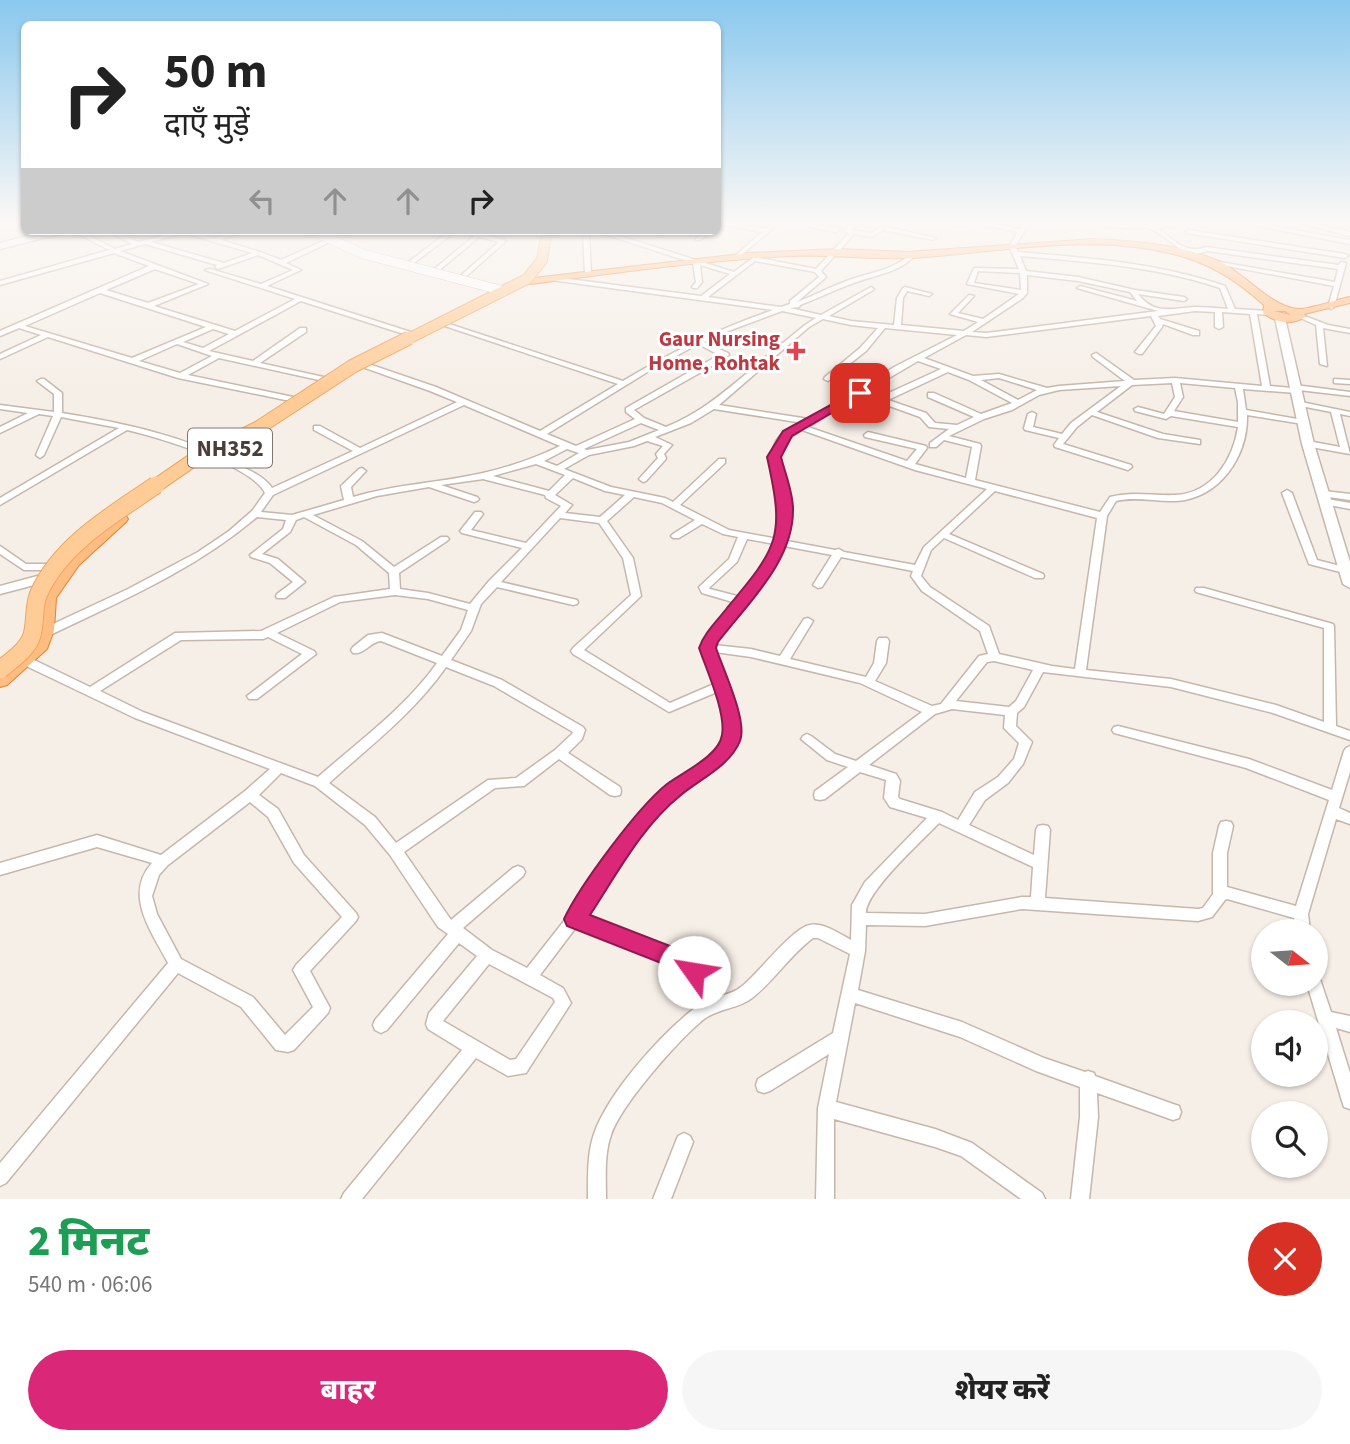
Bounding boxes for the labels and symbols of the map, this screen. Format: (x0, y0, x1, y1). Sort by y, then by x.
place label: Gaur Nursing Home, Rohtak (648, 324, 780, 378)
marker: Gaur Nursing Home, Rohtak (786, 341, 806, 361)
pin (830, 363, 890, 423)
road number: NH352 (188, 428, 272, 468)
north arrow (1251, 919, 1328, 996)
position arrow (657, 935, 731, 1009)

